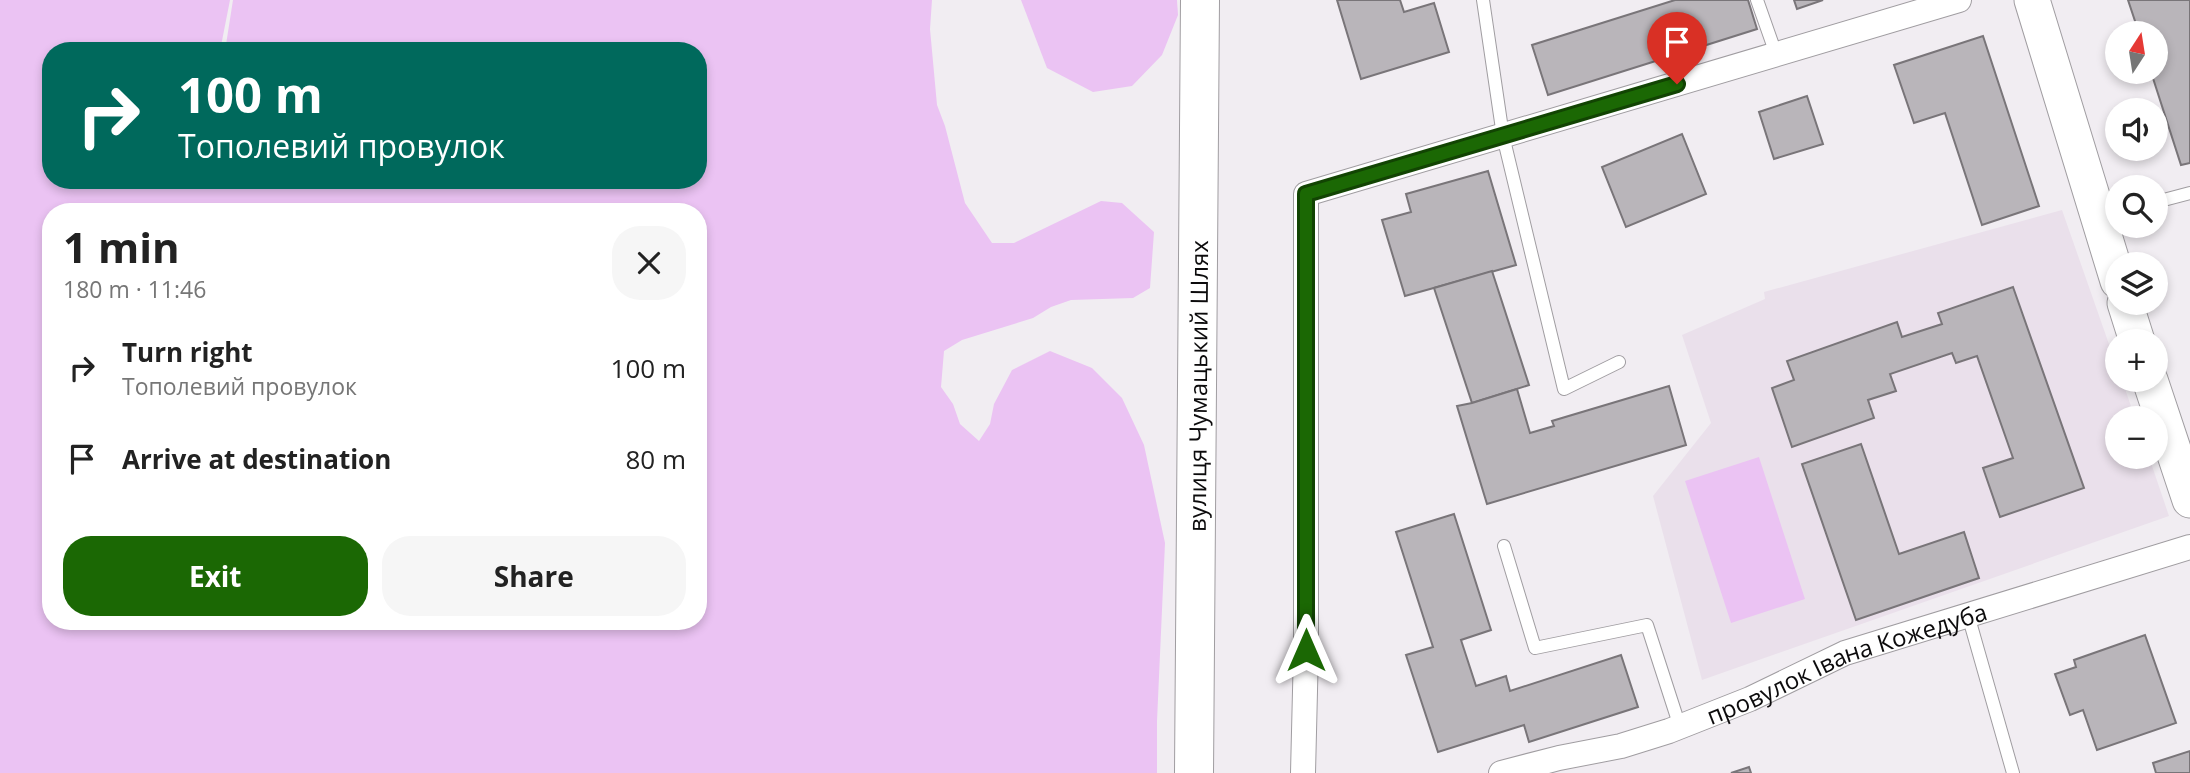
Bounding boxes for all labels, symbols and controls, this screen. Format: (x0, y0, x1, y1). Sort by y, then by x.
pin (1647, 12.0, 1707, 84)
north arrow (2105, 21, 2168, 84)
map controls (2105, 21, 2168, 469)
icon: arrive (1658, 23, 1696, 61)
text: 100 m (178, 61, 323, 127)
icon: right (63, 70, 154, 161)
button: sound (2105, 98, 2168, 161)
text: Тополевий провулок (178, 124, 505, 167)
button: search (2105, 175, 2168, 238)
text: 1 min (63, 218, 180, 275)
button: close (612, 226, 686, 300)
street label: вулиця Чумацький Шлях (1179, 240, 1215, 532)
button: layers (2105, 252, 2168, 315)
text: 180 m · 11:46 (63, 273, 206, 305)
button: + (2105, 329, 2168, 392)
text: Turn right (122, 334, 253, 370)
icon: right (63, 349, 101, 387)
text: 100 m (611, 350, 686, 386)
text: Тополевий провулок (122, 370, 357, 402)
button: − (2105, 406, 2168, 469)
icon: arrive (63, 440, 101, 478)
text: Arrive at destination (122, 441, 391, 477)
text: 80 m (625, 441, 686, 477)
button: Exit (63, 536, 368, 616)
button: Share (382, 536, 686, 616)
street label: провулок Івана Кожедуба (1701, 594, 1991, 731)
position arrow (1269, 613, 1343, 687)

